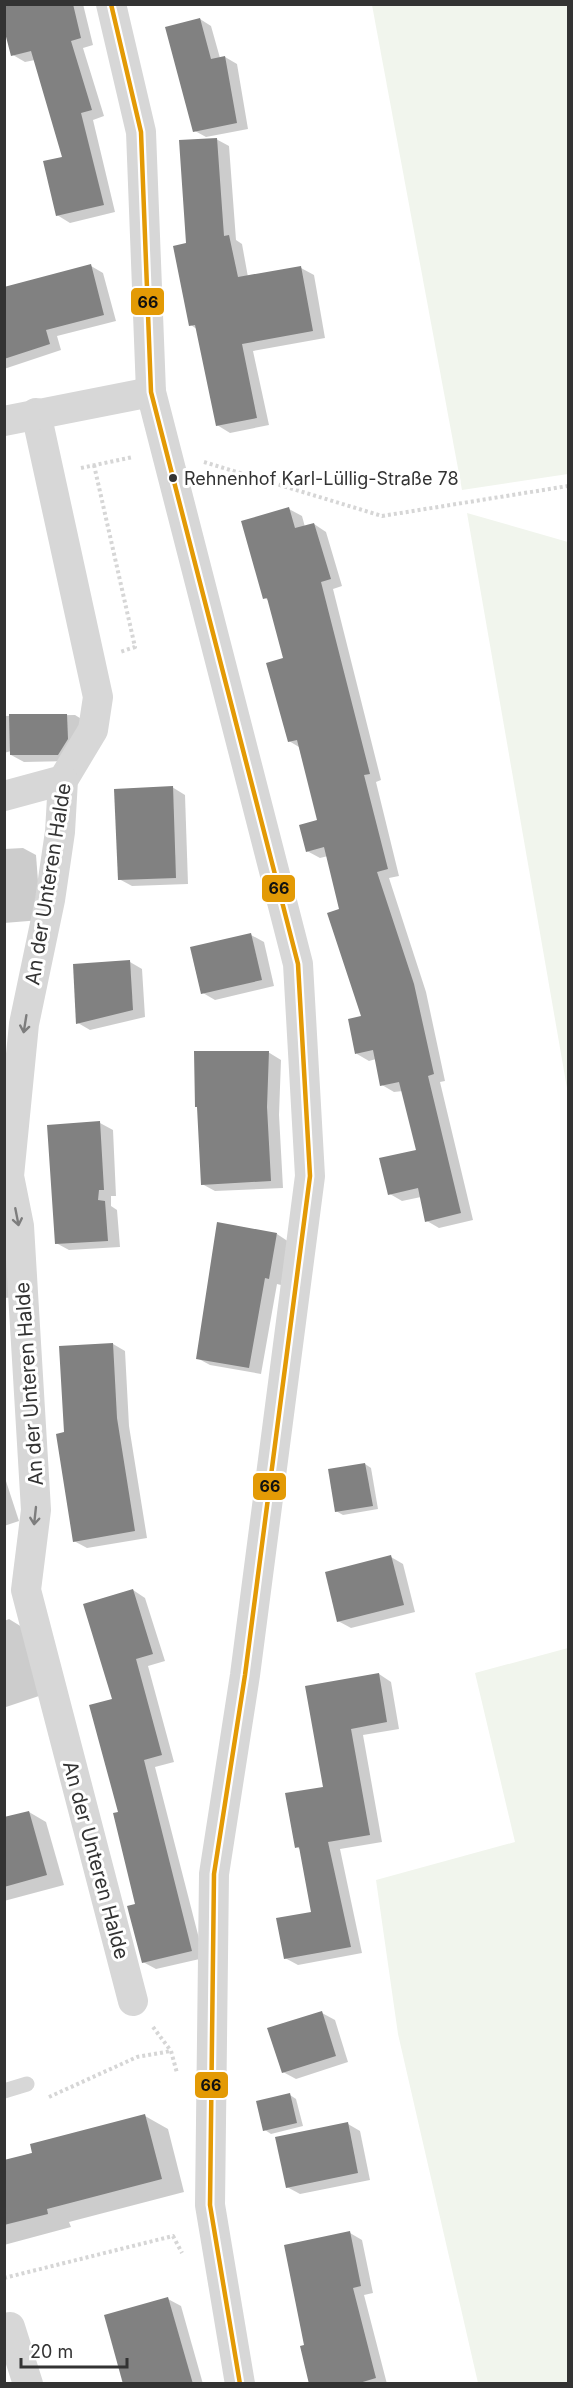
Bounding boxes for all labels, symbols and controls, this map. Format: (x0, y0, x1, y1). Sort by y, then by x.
line badge: 66 (130, 287, 165, 316)
text: 66 (138, 292, 158, 312)
place label: Rehnenhof Karl-Lüllig-Straße 78 (184, 468, 459, 489)
marker: Rehnenhof Karl-Lüllig-Straße 78 (167, 472, 179, 484)
street label: An der Unteren Halde (20, 781, 76, 987)
line badge: 66 (261, 874, 296, 903)
text: 66 (269, 878, 289, 898)
one-way arrow (19, 1014, 30, 1033)
one-way arrow (12, 1207, 23, 1227)
street label: An der Unteren Halde (10, 1281, 48, 1487)
line badge: 66 (252, 1472, 287, 1501)
text: 66 (260, 1476, 280, 1496)
one-way arrow (29, 1506, 40, 1526)
street label: An der Unteren Halde (58, 1758, 134, 1962)
line badge: 66 (194, 2071, 229, 2099)
text: 66 (201, 2075, 221, 2095)
scale bar (21, 2331, 128, 2369)
text: 20 m (30, 2341, 73, 2362)

